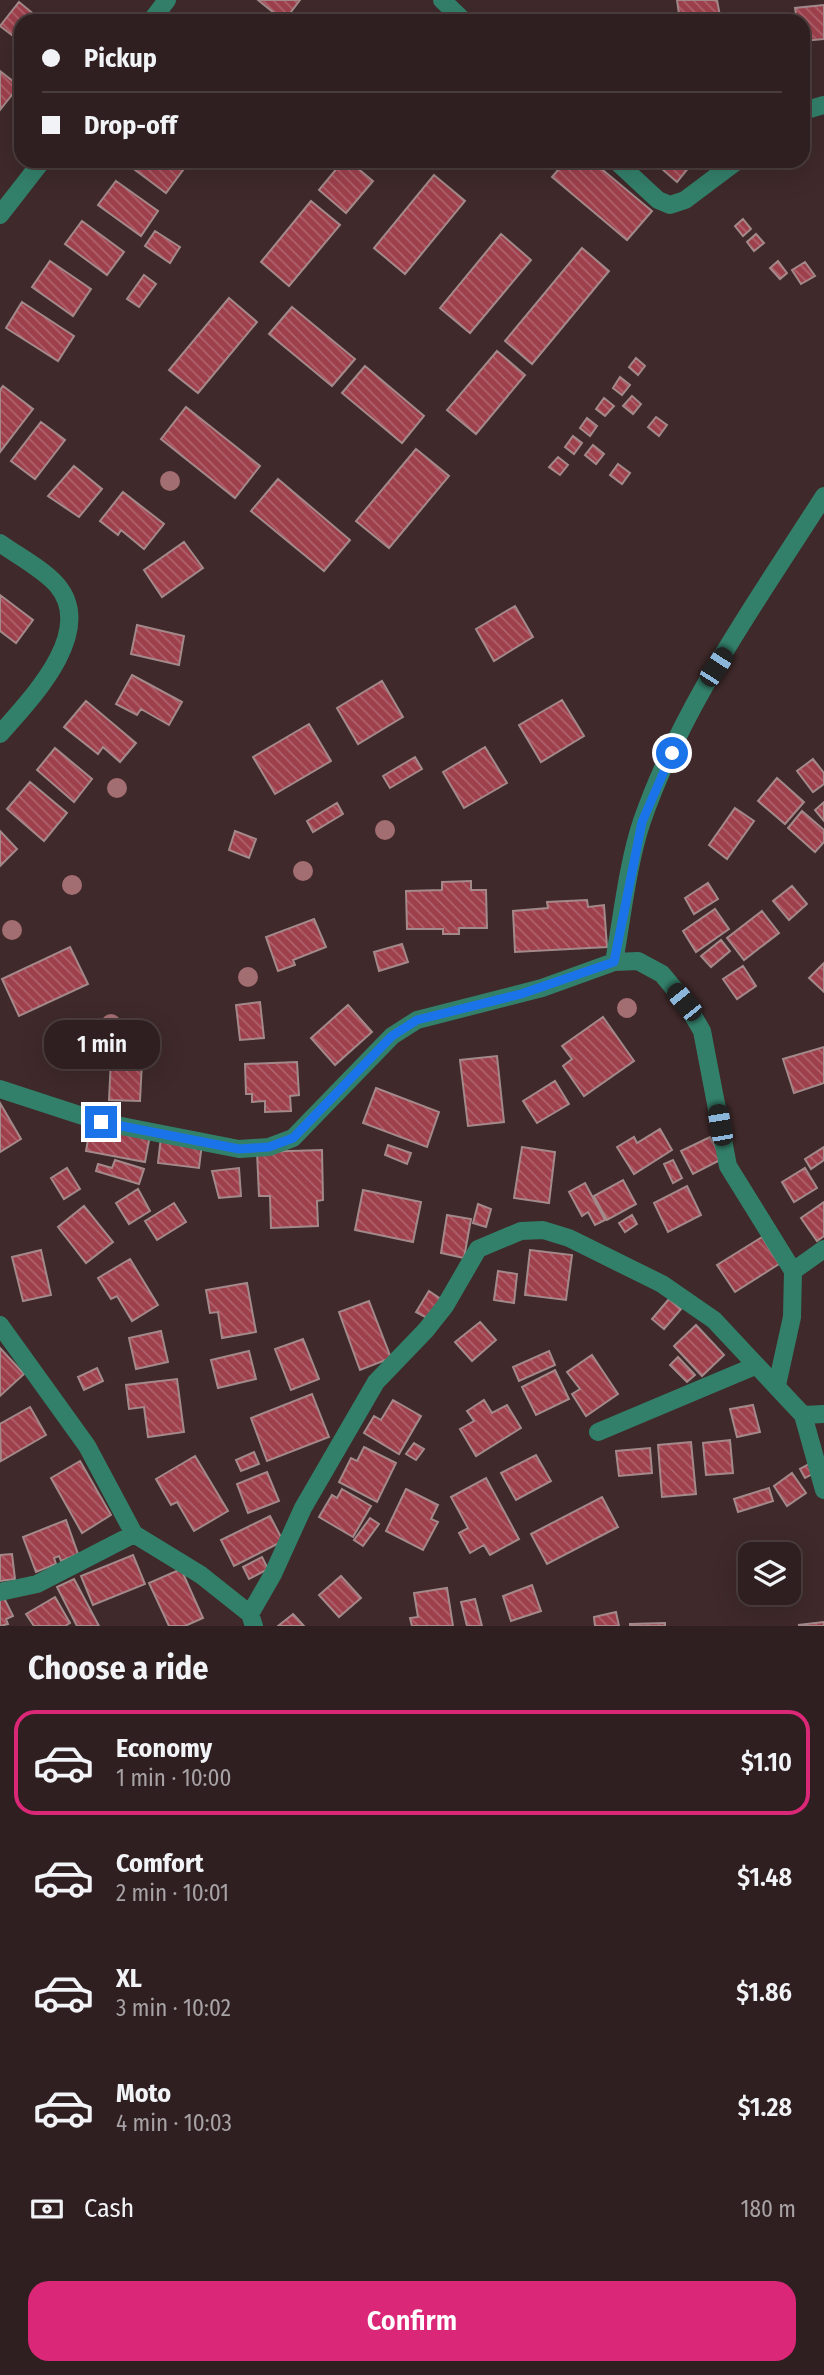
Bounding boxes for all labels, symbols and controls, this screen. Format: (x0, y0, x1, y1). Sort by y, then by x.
text: Pickup (84, 43, 157, 74)
text: Drop-off (84, 110, 177, 141)
car (696, 644, 737, 690)
route start (656, 737, 688, 769)
car (663, 979, 706, 1025)
callout: 1 min (43, 1020, 159, 1070)
text: 1 min (77, 1030, 127, 1058)
car (707, 1102, 734, 1148)
route end (85, 1106, 117, 1138)
map controls (738, 1542, 801, 1605)
button: layers (738, 1542, 801, 1605)
text: Choose a ride (28, 1649, 209, 1687)
icon: car (32, 1731, 95, 1794)
text: Economy (116, 1733, 212, 1764)
text: $1.10 (741, 1747, 792, 1778)
text: 1 min · 10:00 (116, 1764, 231, 1792)
icon: car (32, 1846, 95, 1909)
text: Comfort (116, 1848, 204, 1879)
text: $1.48 (737, 1862, 792, 1893)
text: 2 min · 10:01 (116, 1879, 229, 1907)
icon: car (32, 1961, 95, 2024)
text: XL (116, 1963, 142, 1994)
text: $1.86 (736, 1977, 792, 2008)
text: 3 min · 10:02 (116, 1994, 231, 2022)
icon: car (32, 2076, 95, 2139)
text: Moto (116, 2078, 171, 2109)
text: $1.28 (738, 2092, 792, 2123)
text: 4 min · 10:03 (116, 2109, 232, 2137)
icon: cash (28, 2190, 66, 2228)
text: Cash (84, 2193, 134, 2224)
text: 180 m (740, 2195, 796, 2223)
button: Confirm (28, 2281, 796, 2361)

